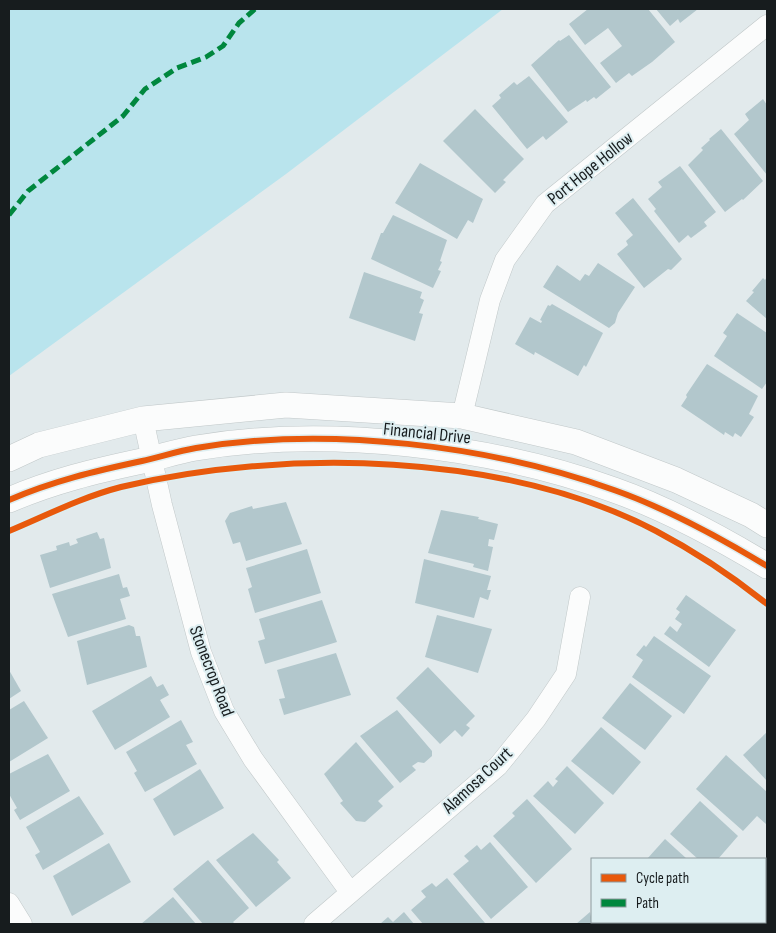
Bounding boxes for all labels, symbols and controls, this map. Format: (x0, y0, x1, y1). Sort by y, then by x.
street label: Port Hope Hollow (543, 128, 637, 209)
street label: Financial Drive (382, 418, 472, 449)
street label: Stonecrop Road (185, 623, 238, 719)
street label: Alamosa Court (437, 742, 517, 819)
legend (591, 858, 766, 923)
text: Cycle path (636, 869, 689, 888)
text: Path (636, 894, 659, 913)

